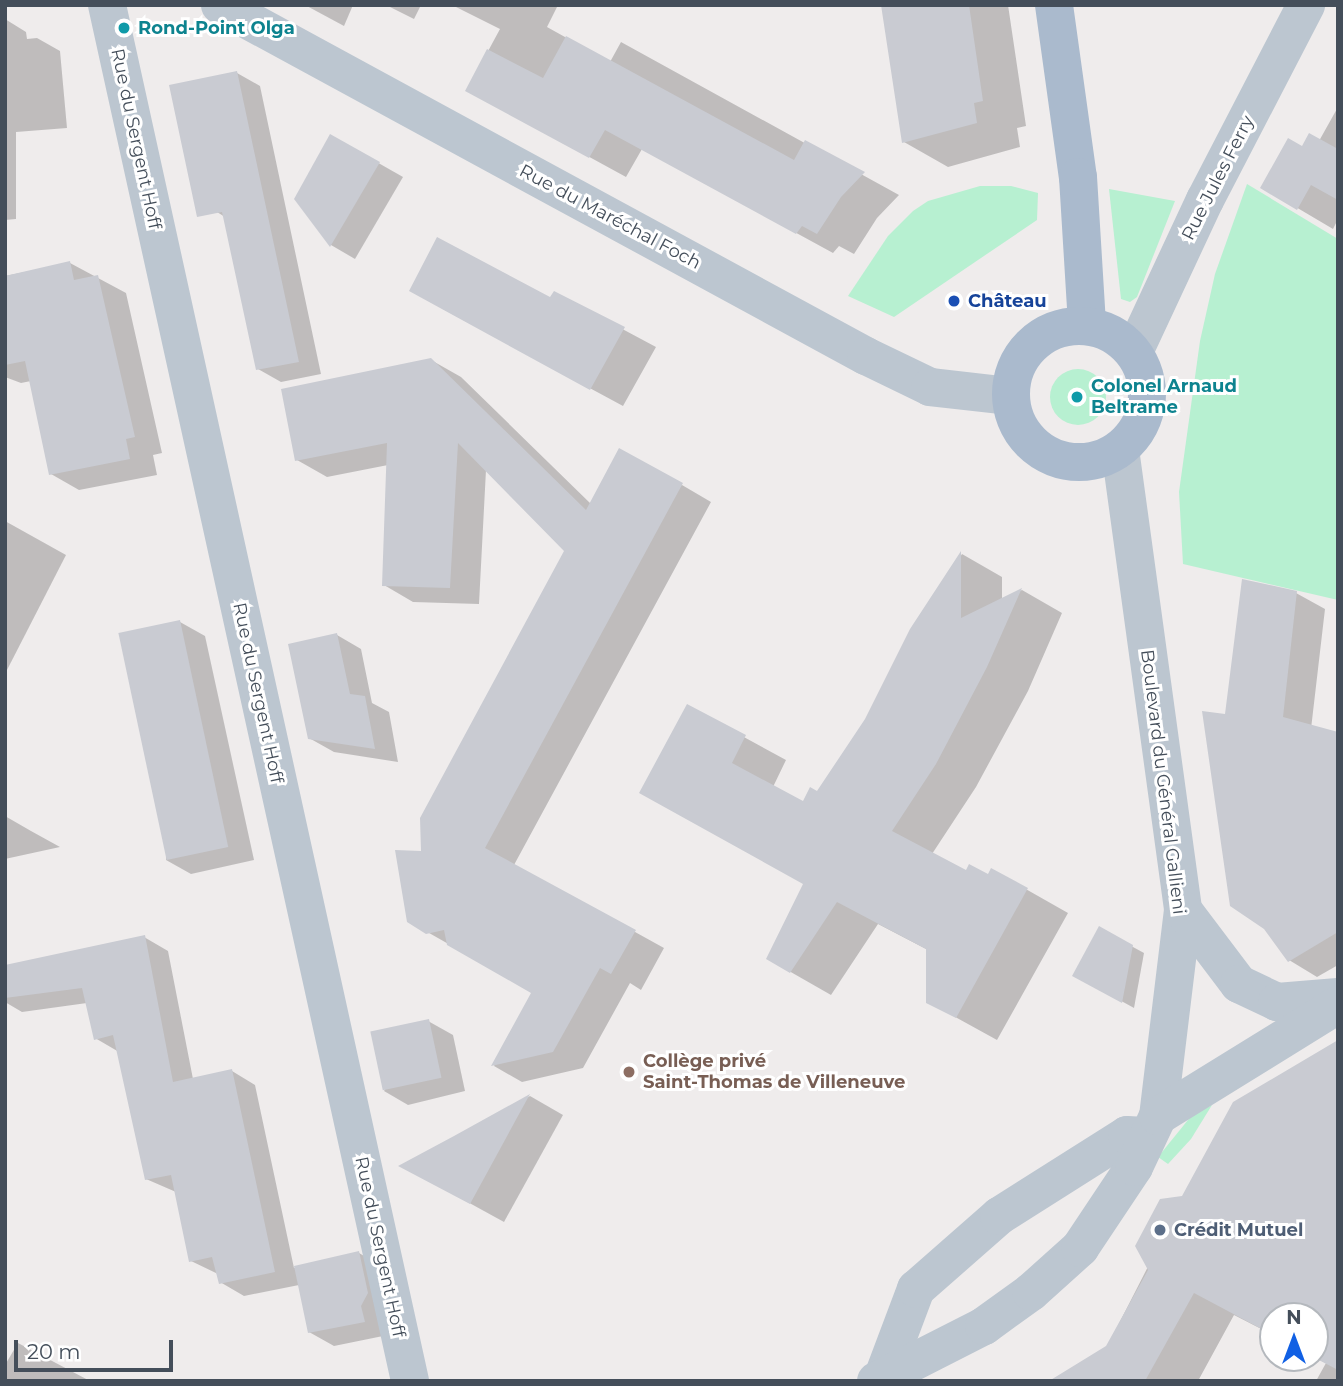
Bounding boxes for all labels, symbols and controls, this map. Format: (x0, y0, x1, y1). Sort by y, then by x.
place label: Rond-Point Olga (138, 17, 295, 39)
marker: Rond-Point Olga (116, 20, 132, 36)
street label: Rue du Sergent Hoff (106, 47, 166, 231)
street label: Rue Jules Ferry (1177, 112, 1259, 244)
street label: Rue du Maréchal Foch (516, 160, 704, 274)
place label: Château (968, 290, 1047, 312)
marker: Château (946, 293, 962, 309)
place label: Colonel Arnaud Beltrame (1091, 376, 1237, 418)
marker: Colonel Arnaud Beltrame (1069, 389, 1085, 405)
street label: Rue du Sergent Hoff (228, 601, 288, 785)
street label: Boulevard du Général Gallieni (1136, 648, 1190, 916)
place label: Collège privé Saint-Thomas de Villeneuve (643, 1051, 905, 1094)
marker: Collège privé Saint-Thomas de Villeneuve (621, 1064, 637, 1080)
street label: Rue du Sergent Hoff (350, 1155, 410, 1339)
place label: Crédit Mutuel (1174, 1219, 1303, 1241)
marker: Crédit Mutuel (1152, 1222, 1168, 1238)
north arrow (1259, 1302, 1329, 1372)
text: N (1286, 1306, 1302, 1329)
scale bar (18, 1326, 177, 1370)
text: 20 m (27, 1339, 81, 1364)

